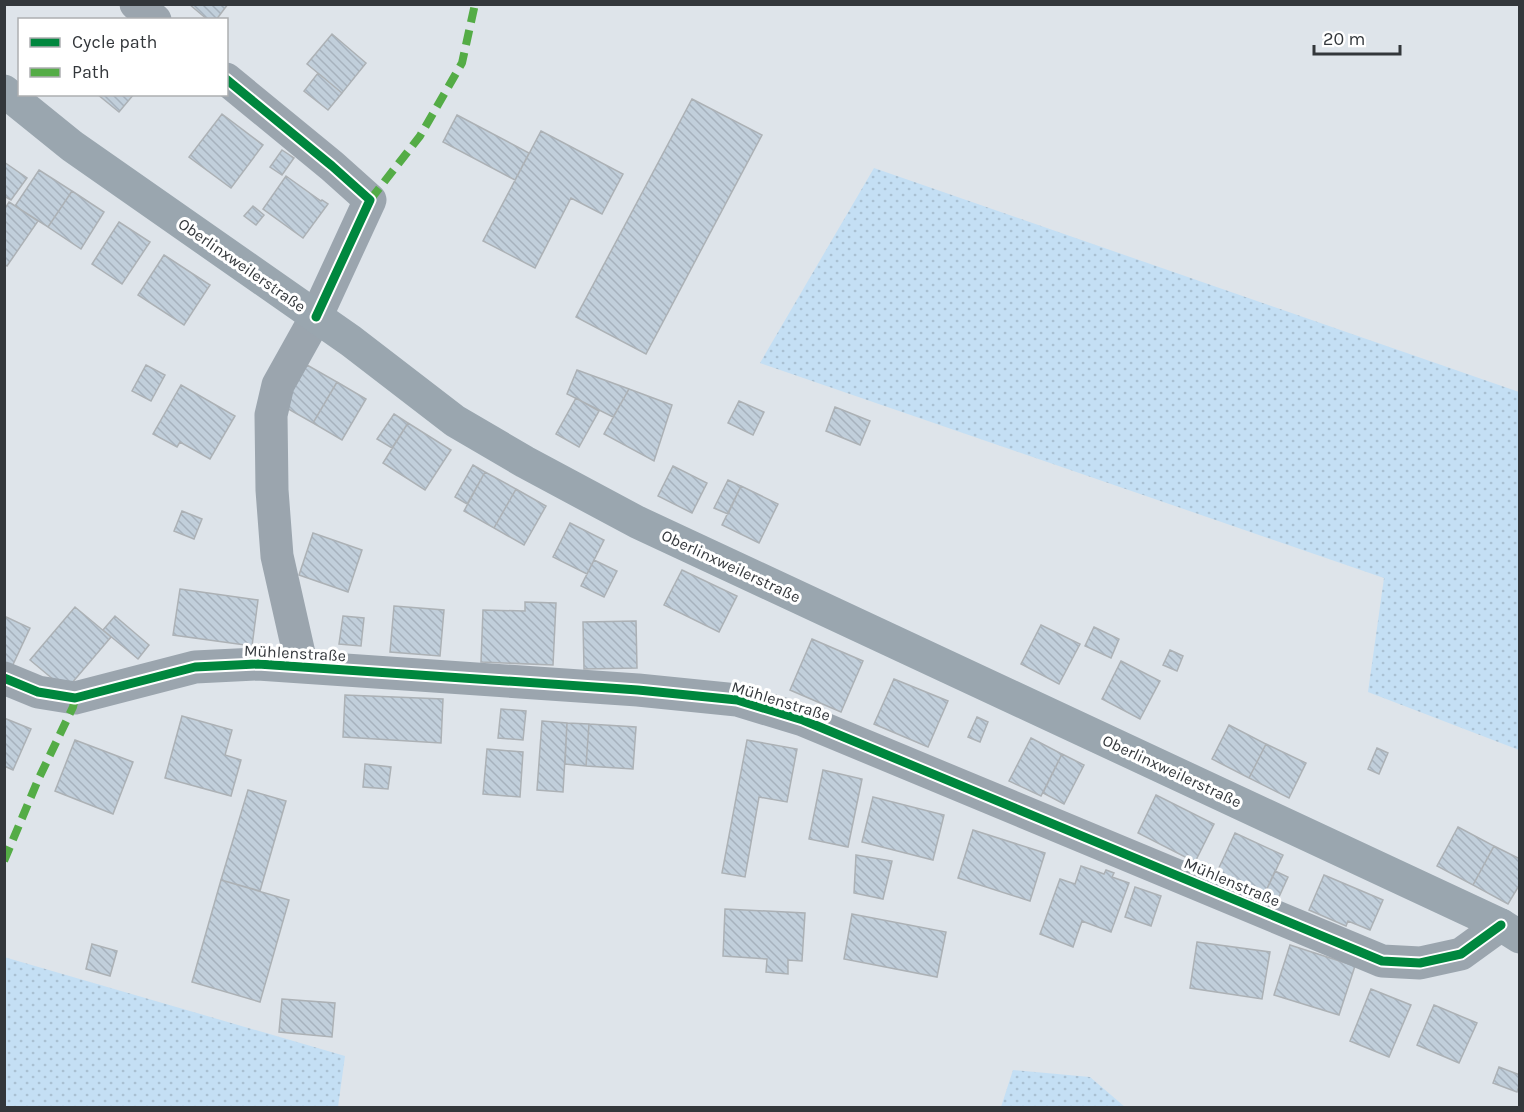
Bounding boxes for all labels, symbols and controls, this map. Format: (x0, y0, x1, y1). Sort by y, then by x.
legend (18, 18, 228, 96)
scale bar (1314, 18, 1400, 56)
text: 20 m (1323, 28, 1365, 50)
text: Cycle path (72, 31, 157, 53)
text: Path (72, 61, 110, 83)
street label: Oberlinxweilerstraße (175, 214, 309, 316)
street label: Oberlinxweilerstraße (659, 525, 803, 607)
street label: Mühlenstraße (243, 641, 347, 665)
street label: Mühlenstraße (729, 677, 833, 725)
street label: Oberlinxweilerstraße (1100, 730, 1244, 812)
street label: Mühlenstraße (1181, 853, 1283, 911)

